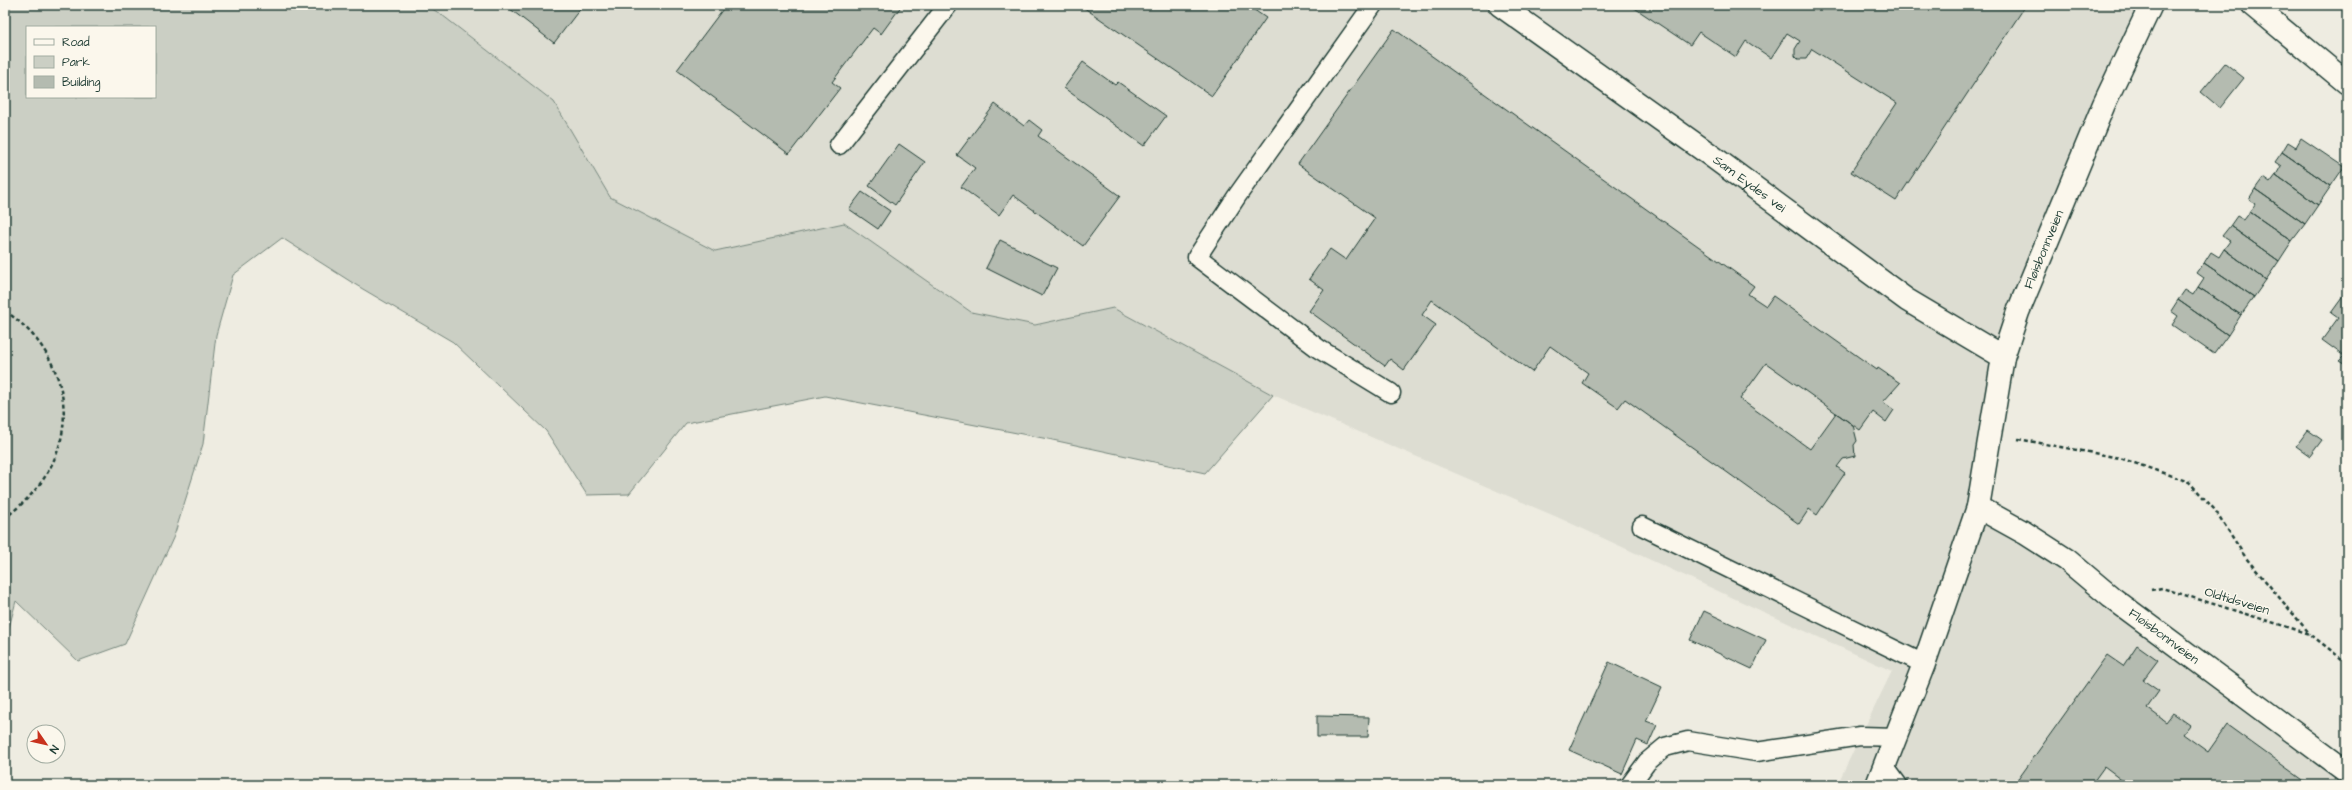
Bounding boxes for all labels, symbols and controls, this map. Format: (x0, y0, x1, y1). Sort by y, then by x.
legend (26, 26, 156, 98)
text: Road (62, 34, 90, 51)
text: Park (62, 54, 90, 71)
text: Building (62, 74, 100, 92)
street label: Sam Eydes vei (1709, 151, 1790, 217)
street label: Fløisbonnveien (2020, 207, 2068, 292)
street label: Oldtidsveien (2202, 583, 2272, 620)
street label: Fløisbonnveien (2125, 604, 2203, 669)
north arrow (26, 724, 66, 764)
text: N (46, 742, 62, 756)

